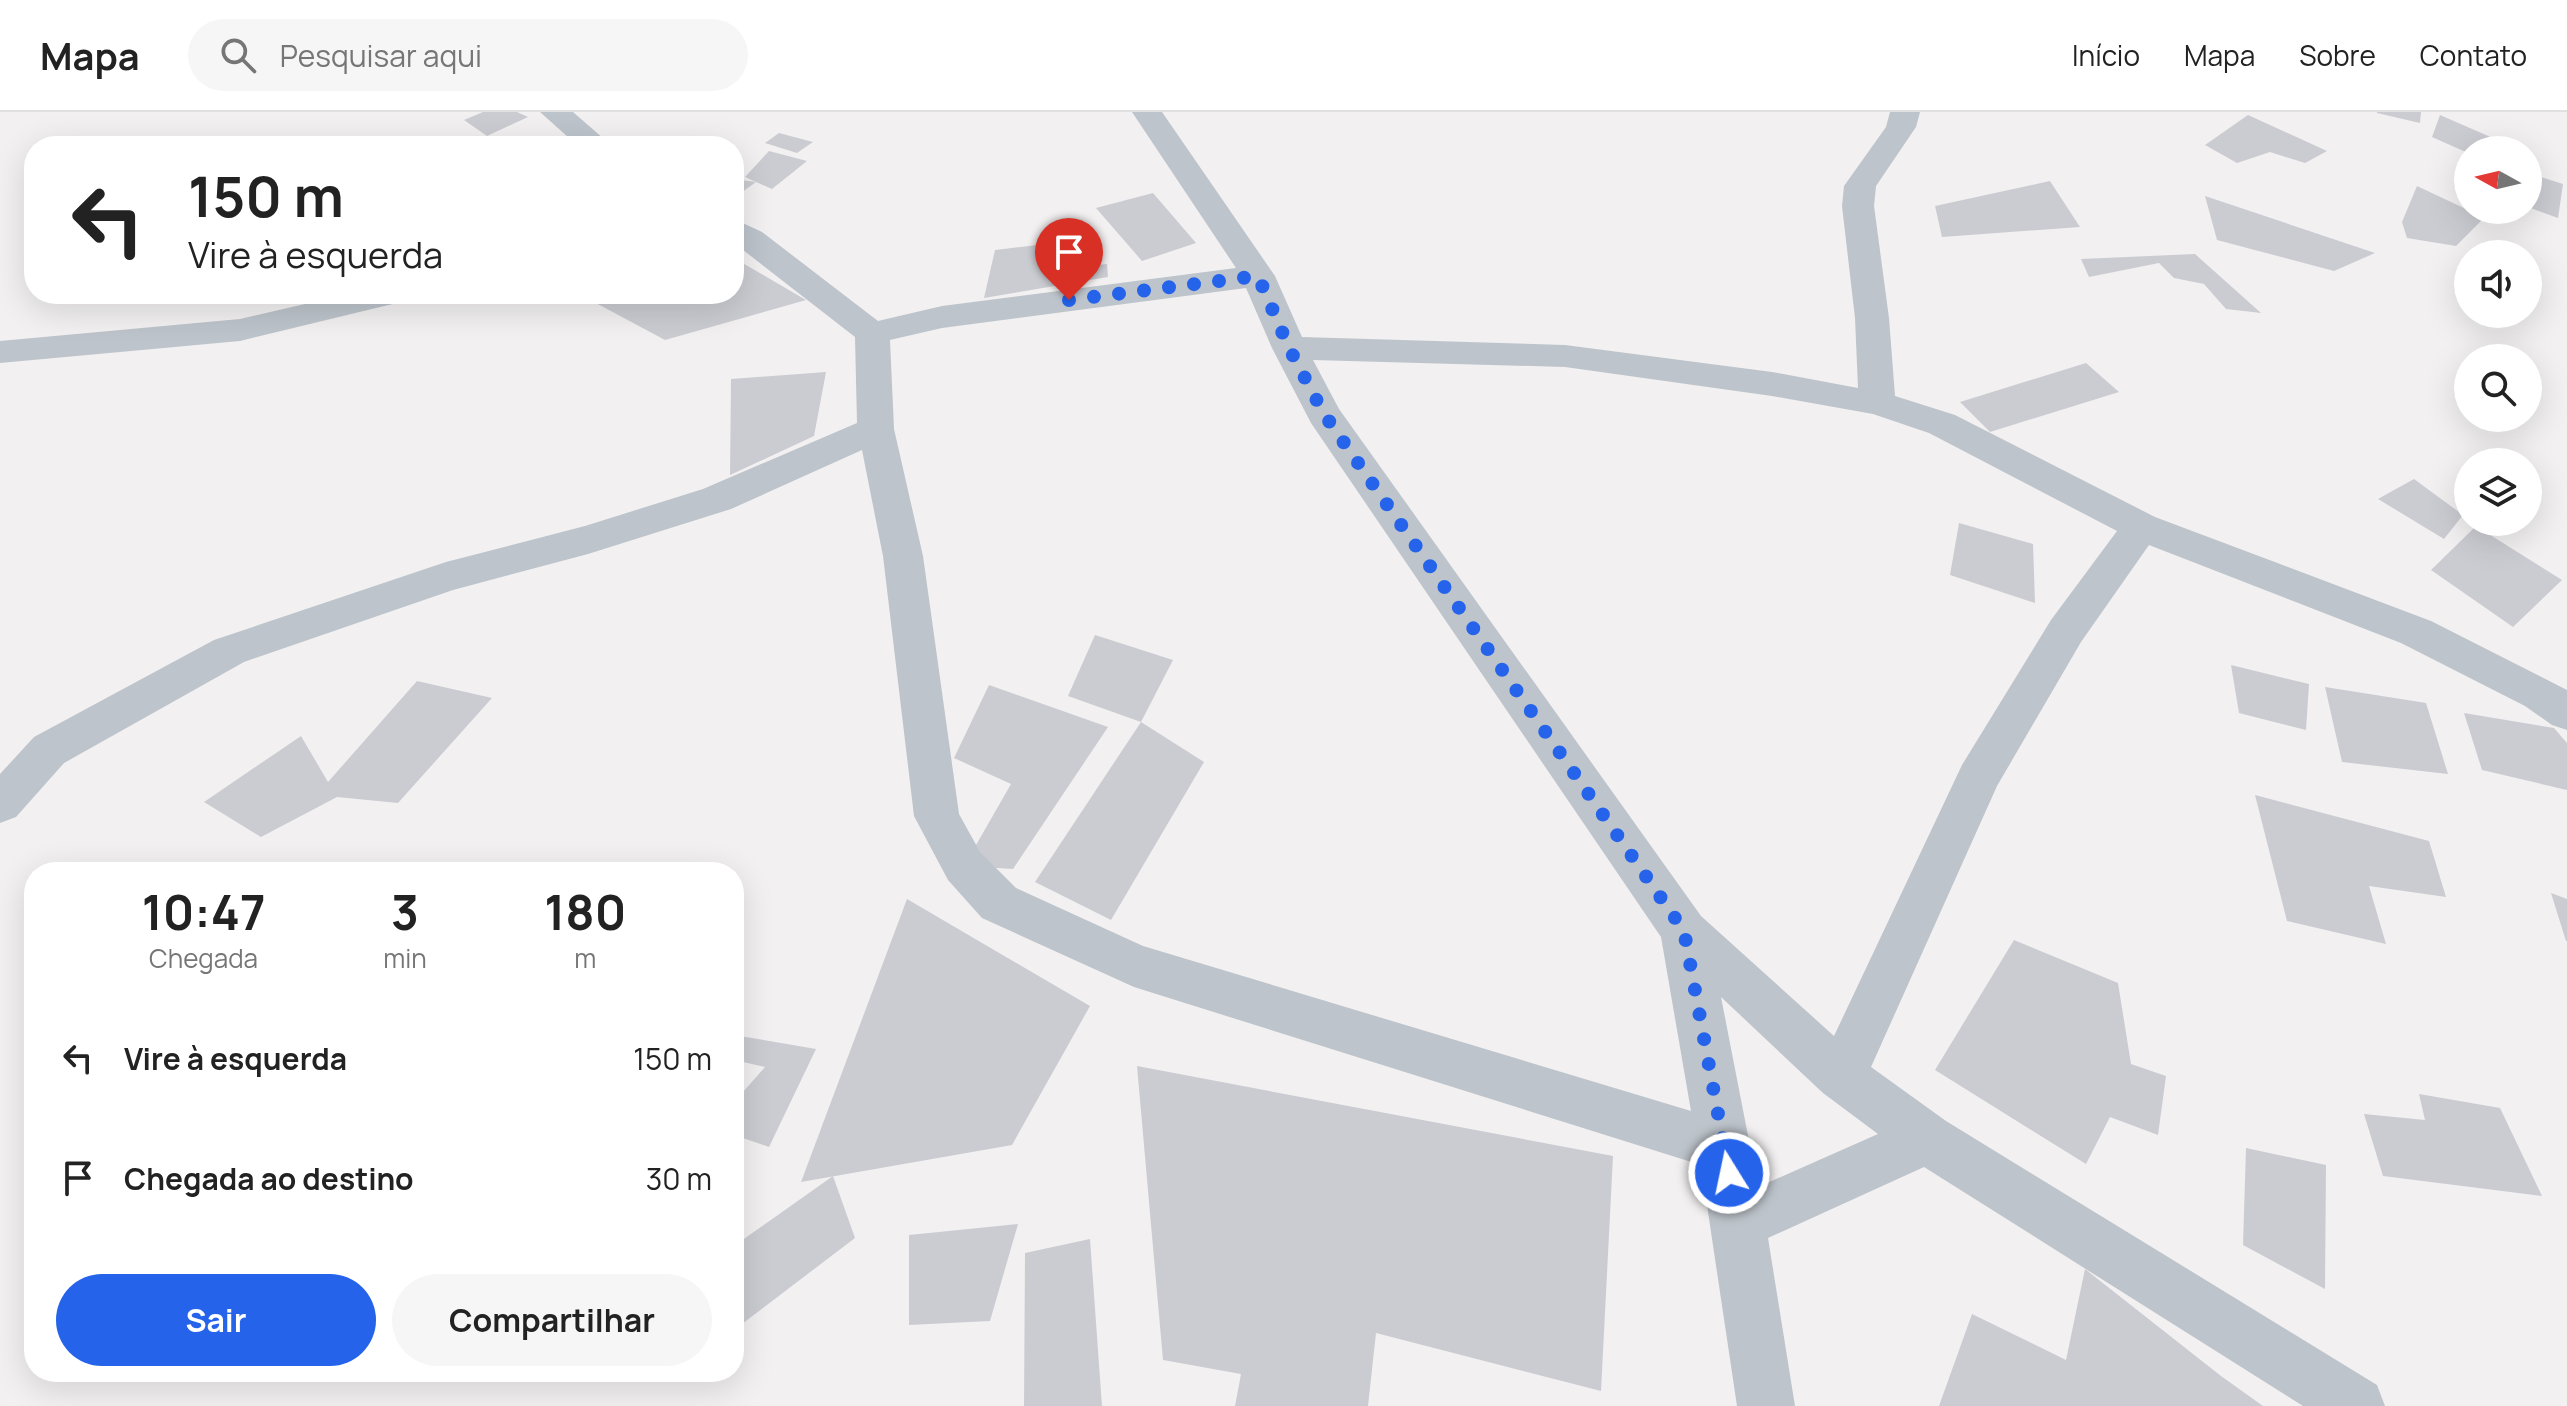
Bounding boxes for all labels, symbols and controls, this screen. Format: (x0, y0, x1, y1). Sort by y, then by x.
search box (188, 19, 748, 91)
text: Mapa (40, 29, 140, 81)
icon: search (216, 33, 260, 77)
text: Pesquisar aqui (280, 35, 482, 76)
text: Início (2072, 36, 2140, 74)
text: Mapa (2184, 36, 2255, 74)
text: Sobre (2299, 36, 2376, 74)
text: Contato (2420, 36, 2527, 74)
north arrow (2454, 136, 2542, 224)
map controls (2454, 136, 2542, 536)
text: 150 m (188, 157, 344, 234)
icon: left (56, 168, 160, 272)
pin (1035, 218, 1103, 300)
text: Vire à esquerda (188, 230, 443, 279)
icon: arrive (1047, 230, 1091, 274)
button: sound (2454, 240, 2542, 328)
button: search (2454, 344, 2542, 432)
button: layers (2454, 448, 2542, 536)
text: 10:47 (142, 879, 266, 944)
text: 3 (391, 879, 419, 944)
text: 180 (544, 879, 626, 944)
text: Chegada (149, 940, 258, 976)
text: min (383, 940, 427, 976)
text: m (574, 940, 596, 976)
icon: left (56, 1036, 100, 1080)
text: Vire à esquerda (124, 1038, 347, 1079)
text: 150 m (633, 1038, 712, 1079)
position arrow (1687, 1131, 1771, 1215)
icon: arrive (56, 1156, 100, 1200)
text: Chegada ao destino (124, 1158, 414, 1199)
text: 30 m (646, 1158, 712, 1199)
button: Sair (56, 1274, 376, 1366)
button: Compartilhar (392, 1274, 712, 1366)

